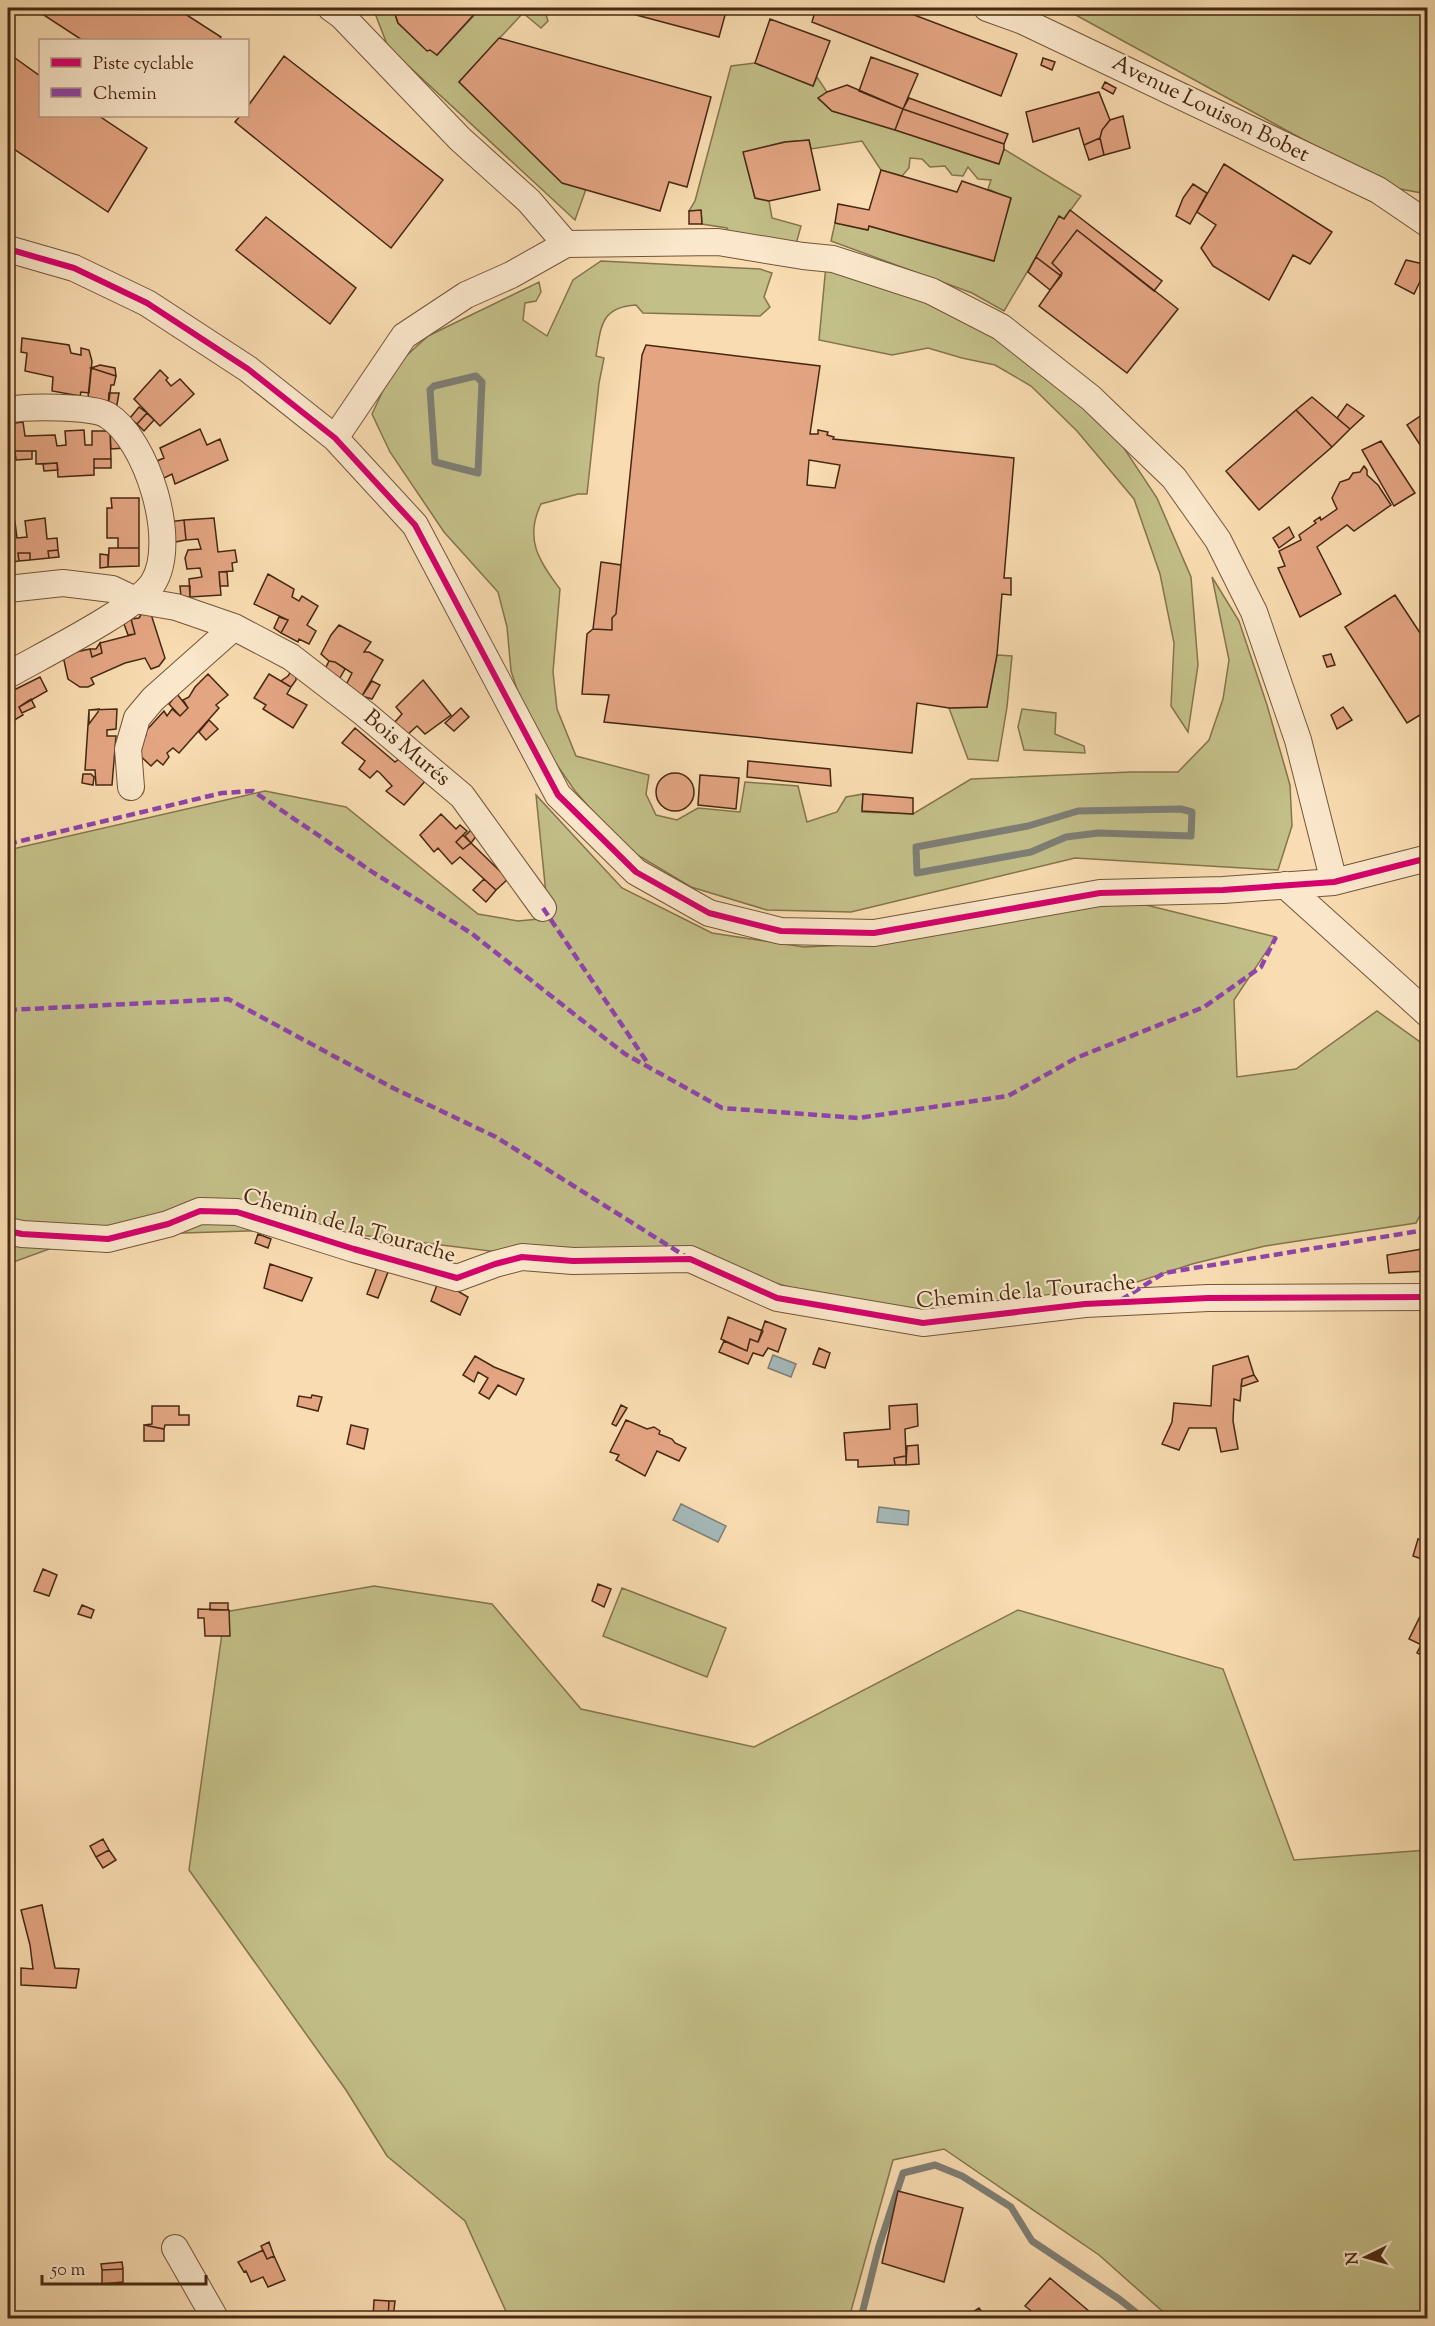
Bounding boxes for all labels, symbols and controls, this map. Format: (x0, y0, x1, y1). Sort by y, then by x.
legend (39, 39, 249, 117)
street label: Avenue Louison Bobet (1106, 48, 1315, 172)
text: Piste cyclable (93, 52, 194, 78)
text: Chemin (93, 82, 157, 108)
street label: Bois Murés (355, 703, 457, 795)
street label: Chemin de la Tourache (239, 1181, 459, 1273)
street label: Chemin de la Tourache (915, 1267, 1137, 1319)
north arrow (1336, 2227, 1396, 2287)
scale bar (42, 2248, 206, 2286)
text: N (1342, 2251, 1366, 2265)
text: 50 m (50, 2258, 86, 2284)

